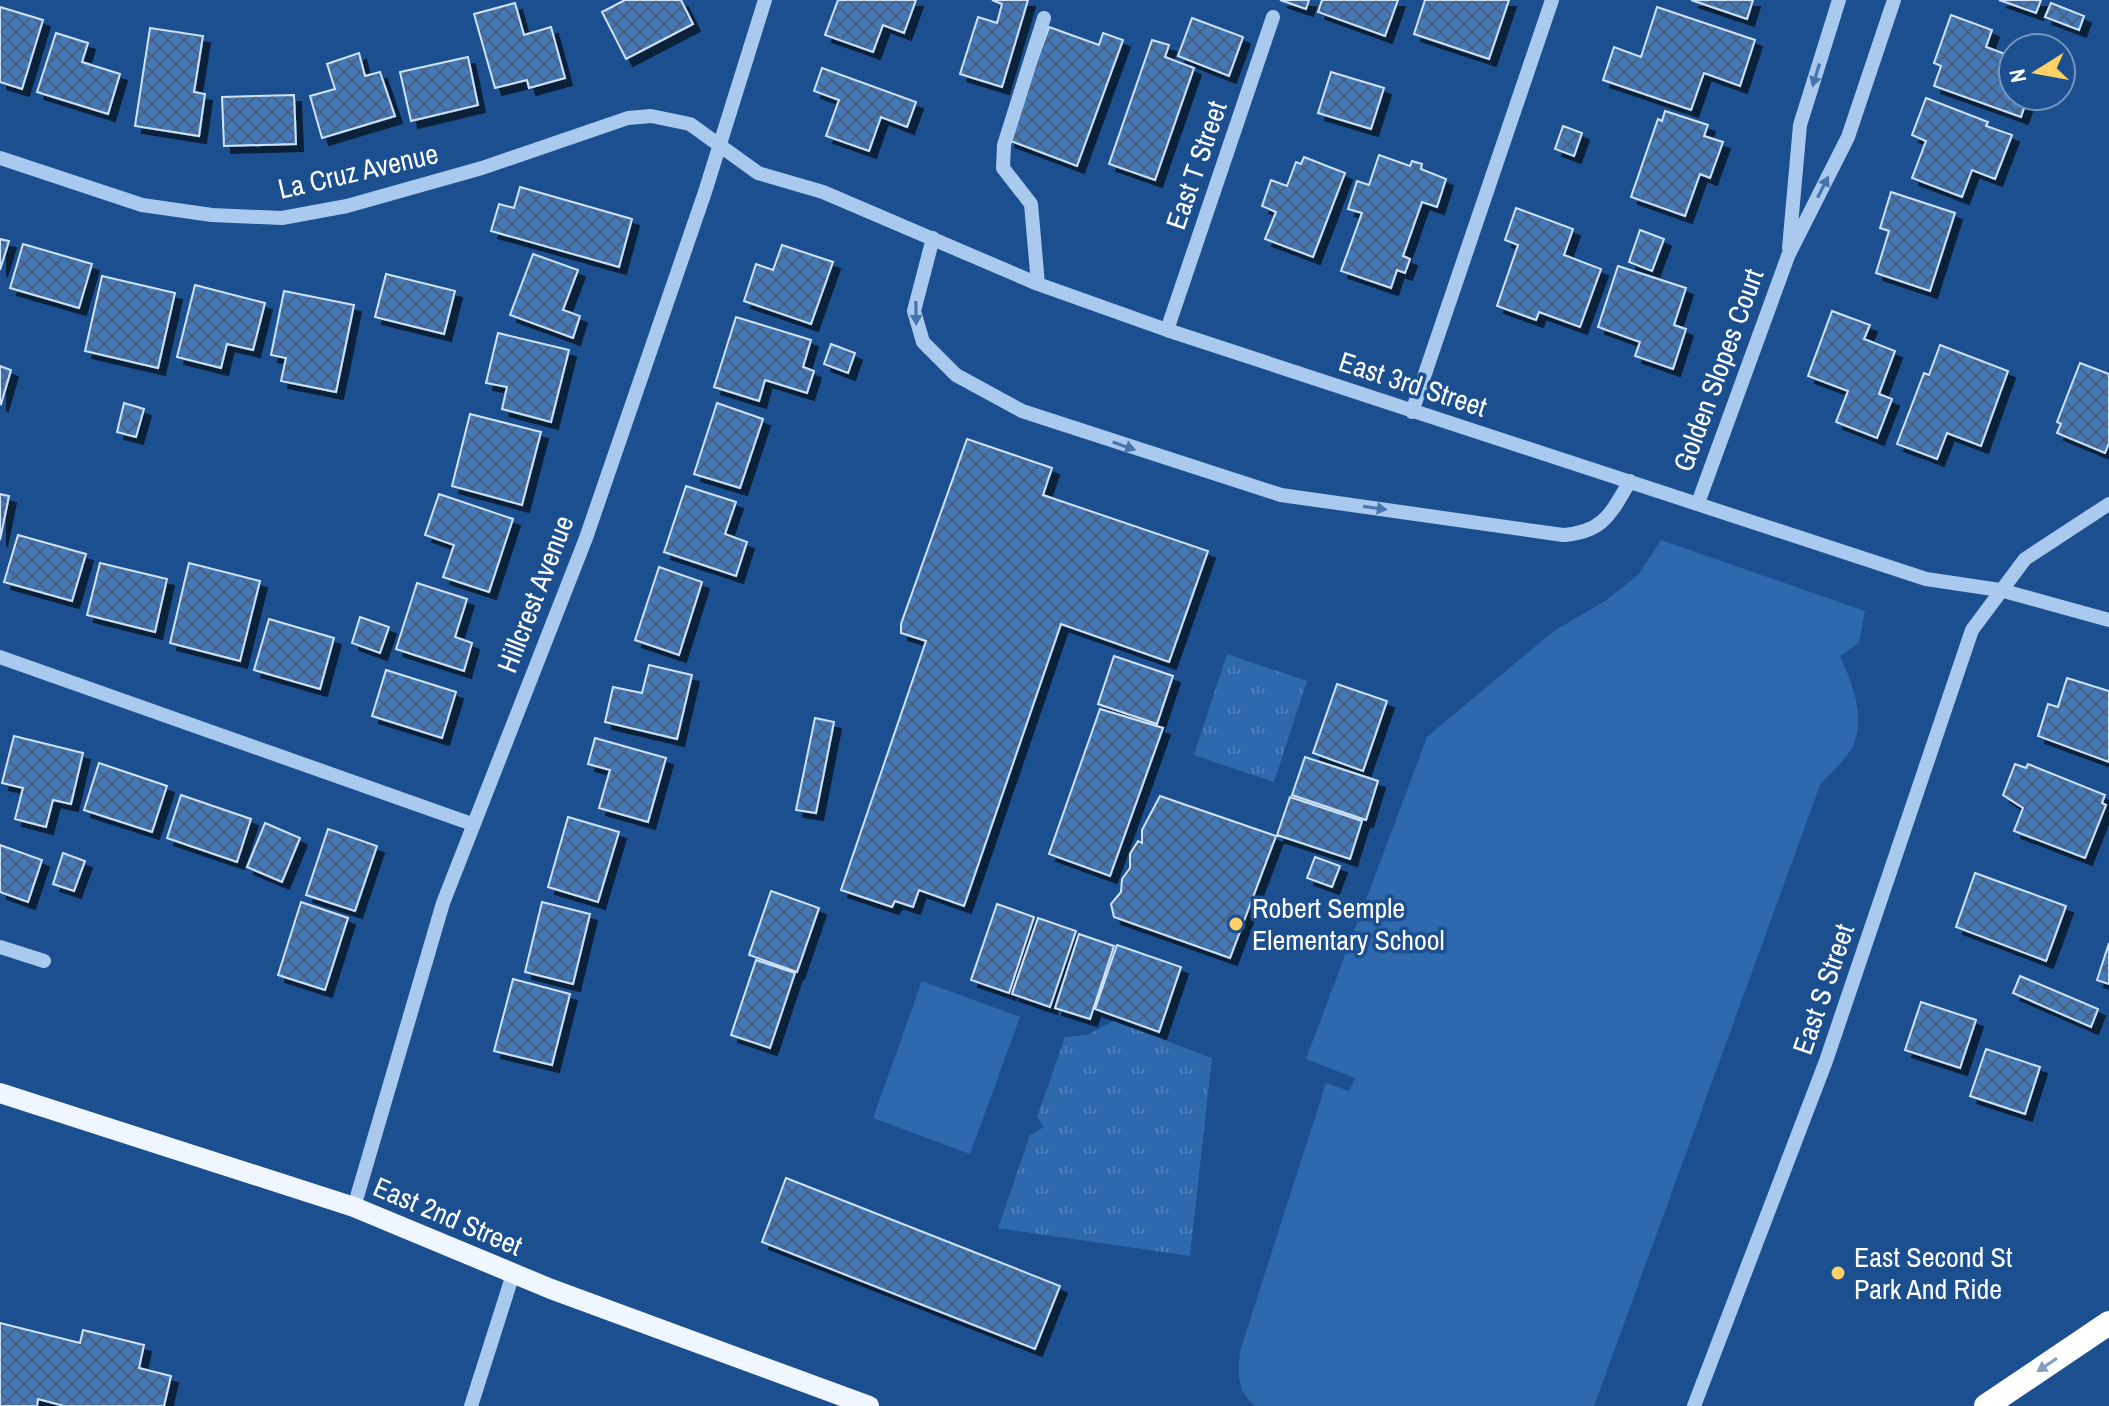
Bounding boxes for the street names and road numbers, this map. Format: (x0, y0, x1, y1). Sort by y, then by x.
street label: East T Street (1156, 96, 1236, 234)
street label: La Cruz Avenue (274, 134, 442, 208)
street label: Golden Slopes Court (1664, 263, 1772, 477)
street label: East 3rd Street (1334, 342, 1492, 426)
street label: Hillcrest Avenue (488, 510, 582, 678)
street label: East S Street (1783, 919, 1863, 1059)
street label: East 2nd Street (368, 1168, 528, 1264)

